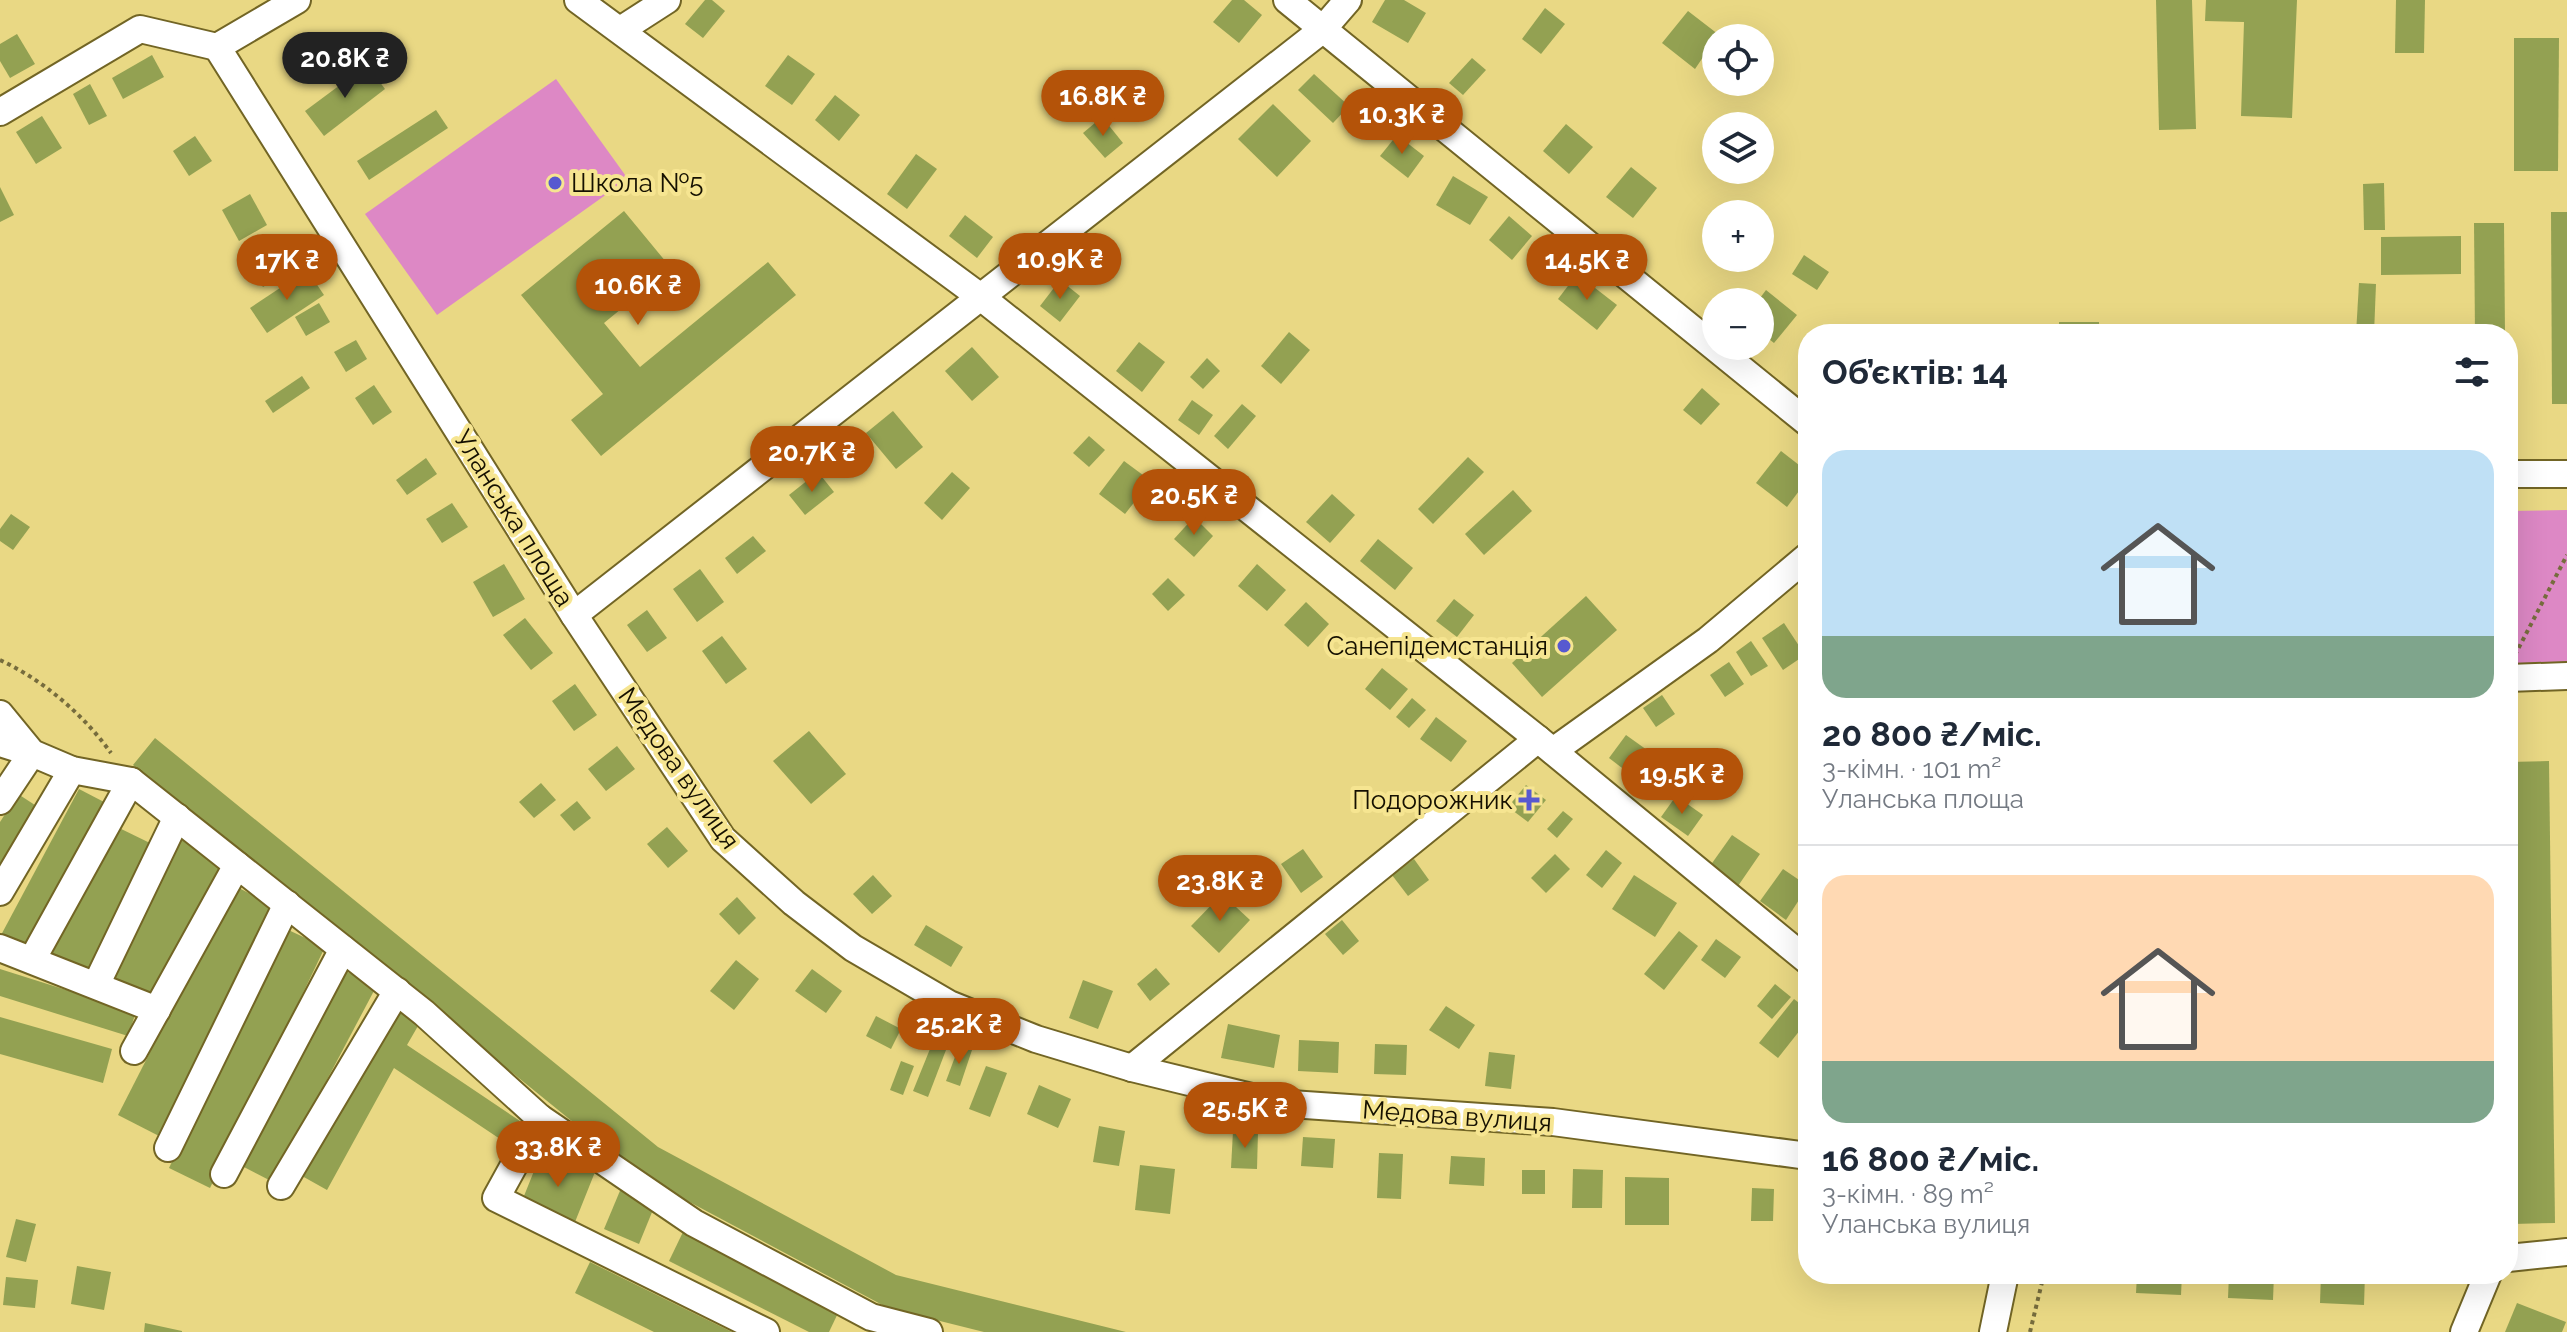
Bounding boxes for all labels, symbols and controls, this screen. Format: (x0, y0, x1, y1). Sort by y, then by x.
map controls (1702, 24, 1774, 360)
button: locate (1702, 24, 1774, 96)
pin: 20.8K ₴ (271, 32, 419, 100)
text: 20.8K ₴ (300, 43, 390, 73)
pin: 16.8K ₴ (1029, 70, 1177, 138)
text: 16.8K ₴ (1059, 81, 1147, 111)
pin: 10.3K ₴ (1328, 88, 1476, 156)
text: 10.3K ₴ (1359, 99, 1445, 129)
button: layers (1702, 112, 1774, 184)
place label: Школа №5 (571, 168, 703, 198)
marker: Школа №5 (546, 174, 564, 192)
button: + (1702, 200, 1774, 272)
pin: 10.9K ₴ (986, 233, 1134, 301)
pin: 17K ₴ (231, 234, 343, 302)
pin: 14.5K ₴ (1513, 234, 1661, 302)
text: 10.9K ₴ (1016, 244, 1104, 274)
text: 17K ₴ (255, 245, 319, 275)
text: 14.5K ₴ (1544, 245, 1630, 275)
pin: 10.6K ₴ (564, 259, 712, 327)
text: 10.6K ₴ (594, 270, 682, 300)
button: − (1702, 288, 1774, 360)
icon: filters (2450, 350, 2494, 394)
text: Об’єктів: 14 (1822, 352, 2008, 392)
street label: Уланська площа (448, 424, 580, 612)
pin: 20.7K ₴ (738, 426, 886, 494)
text: 20.7K ₴ (768, 437, 856, 467)
pin: 20.5K ₴ (1120, 469, 1268, 537)
text: 20.5K ₴ (1150, 480, 1238, 510)
icon: home (2086, 502, 2230, 646)
place label: Санепідемстанція (1326, 631, 1548, 661)
marker: Санепідемстанція (1555, 637, 1573, 655)
street label: Медова вулиця (612, 682, 746, 854)
text: 20 800 ₴/міс. (1822, 714, 2042, 754)
pin: 19.5K ₴ (1608, 748, 1756, 816)
text: 3-кімн. · 101 m² (1822, 754, 2001, 784)
text: 19.5K ₴ (1639, 759, 1725, 789)
text: Уланська площа (1822, 784, 2024, 814)
place label: Подорожник (1352, 785, 1513, 815)
marker: Подорожник (1520, 791, 1538, 809)
pin: 23.8K ₴ (1146, 855, 1294, 923)
text: 23.8K ₴ (1176, 866, 1264, 896)
icon: home (2086, 927, 2230, 1071)
pin: 25.2K ₴ (885, 998, 1033, 1066)
text: 25.2K ₴ (916, 1009, 1002, 1039)
pin: 25.5K ₴ (1171, 1082, 1319, 1150)
text: 25.5K ₴ (1202, 1093, 1288, 1123)
street label: Медова вулиця (1361, 1094, 1553, 1138)
pin: 33.8K ₴ (484, 1121, 632, 1189)
text: 33.8K ₴ (514, 1132, 602, 1162)
text: 16 800 ₴/міс. (1822, 1139, 2039, 1179)
text: 3-кімн. · 89 m² (1822, 1179, 1994, 1209)
text: Уланська вулиця (1822, 1209, 2030, 1239)

